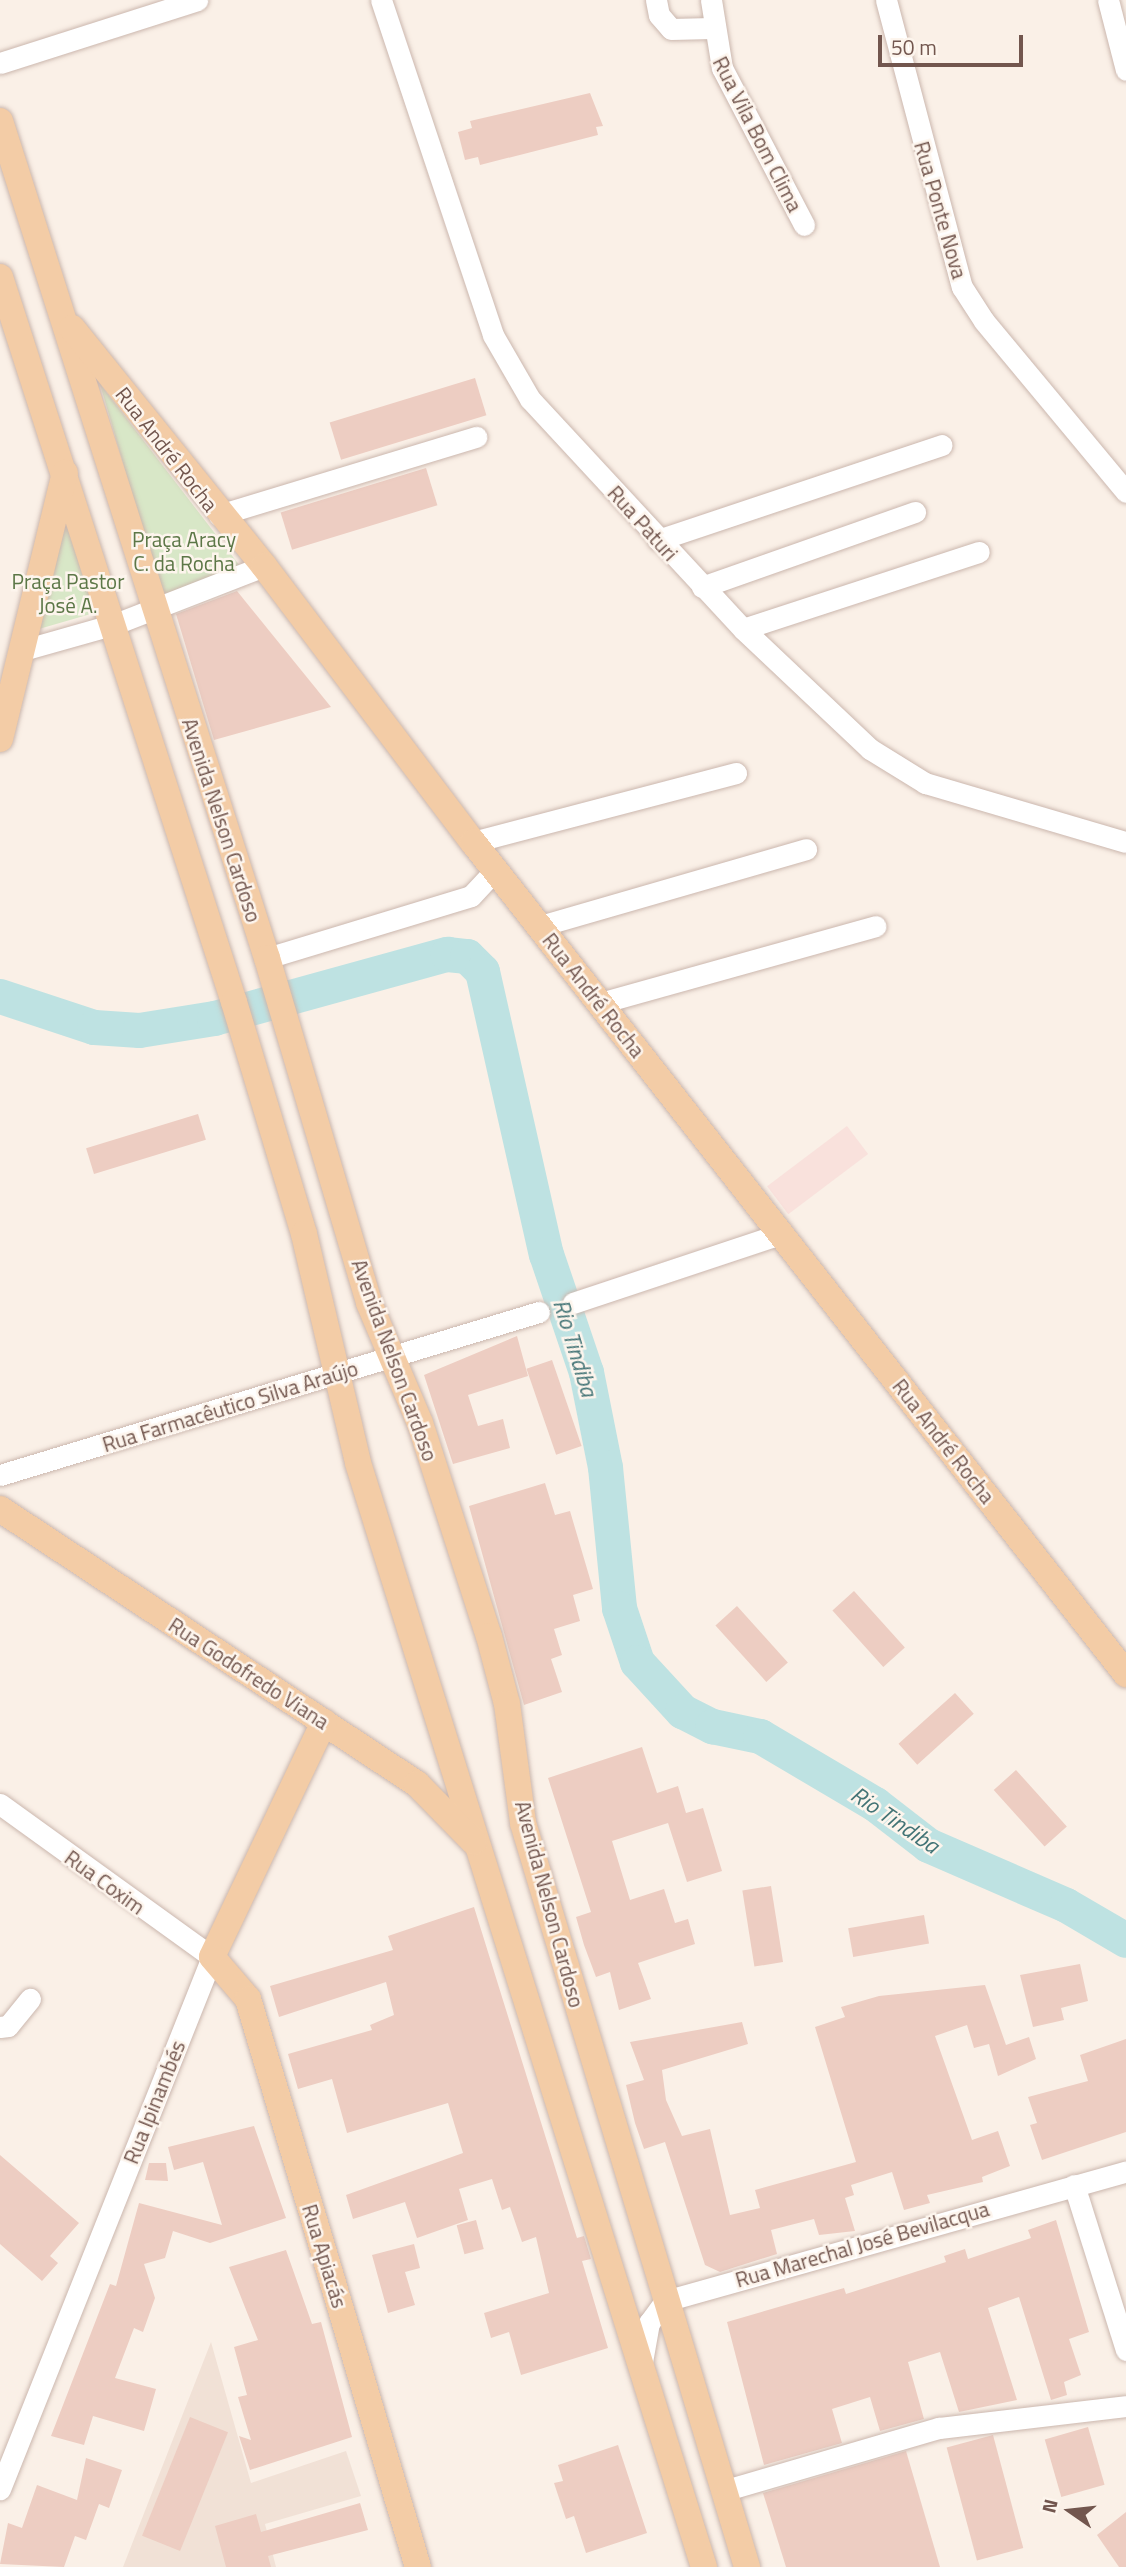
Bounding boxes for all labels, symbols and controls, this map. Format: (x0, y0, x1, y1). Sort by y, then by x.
scale bar (881, 21, 1026, 65)
text: 50 m (891, 31, 937, 63)
street label: Rua Vila Bom Clima (708, 52, 808, 216)
street label: Rua Ponte Nova (909, 138, 973, 282)
street label: Rua André Rocha (111, 382, 223, 516)
street label: Rua Paturi (603, 480, 683, 566)
park label: Praça Aracy C. da Rocha (132, 526, 236, 576)
park label: Praça Pastor José A. (12, 568, 124, 618)
street label: Avenida Nelson Cardoso (177, 715, 267, 925)
street label: Rua André Rocha (538, 928, 650, 1062)
street label: Avenida Nelson Cardoso (347, 1256, 443, 1464)
water label: Rio Tindiba (547, 1296, 603, 1400)
street label: Rua Farmacêutico Silva Araújo (99, 1355, 361, 1457)
street label: Rua André Rocha (888, 1374, 1000, 1508)
street label: Rua Godofredo Viana (164, 1612, 334, 1734)
water label: Rio Tindiba (846, 1781, 944, 1859)
street label: Avenida Nelson Cardoso (510, 1798, 590, 2010)
street label: Rua Coxim (60, 1845, 150, 1919)
street label: Rua Ipinambés (118, 2037, 190, 2167)
street label: Rua Marechal José Bevilacqua (732, 2196, 992, 2292)
street label: Rua Apiacás (297, 2201, 353, 2311)
north arrow (1035, 2476, 1105, 2546)
text: N (1033, 2496, 1065, 2516)

